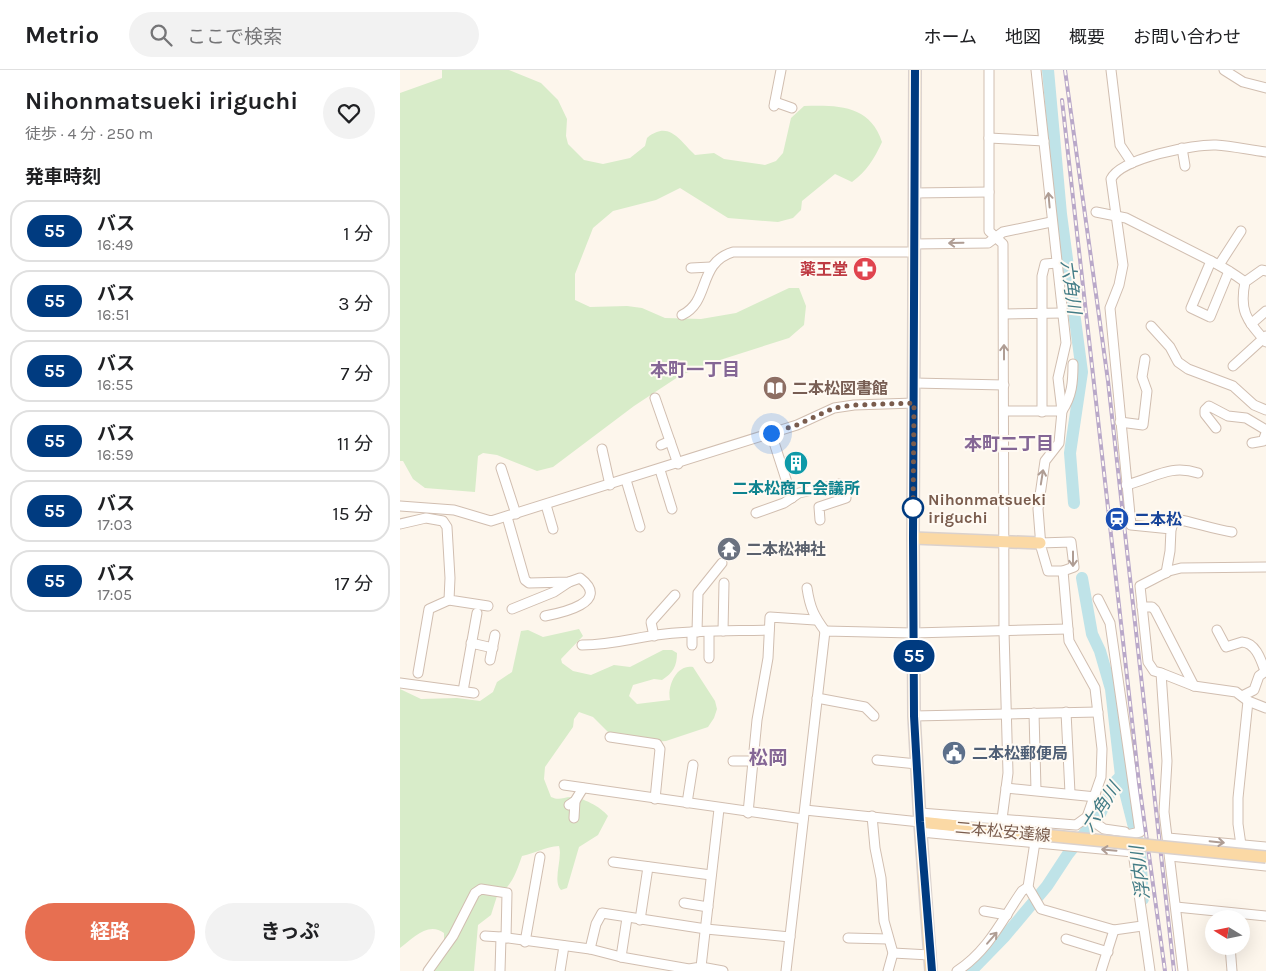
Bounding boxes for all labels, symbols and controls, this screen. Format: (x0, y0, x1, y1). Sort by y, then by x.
search box (129, 12, 479, 57)
text: Metrio (25, 21, 99, 49)
icon: search (147, 21, 175, 49)
text: ここで検索 (187, 26, 282, 48)
text: ホーム (924, 26, 977, 48)
text: 地図 (1005, 26, 1041, 48)
text: 概要 (1069, 26, 1105, 48)
text: お問い合わせ (1133, 26, 1241, 48)
text: Nihonmatsueki iriguchi (25, 87, 298, 115)
button: heart (323, 87, 375, 139)
text: 徒歩 · 4 分 · 250 m (25, 124, 153, 143)
text: 発車時刻 (25, 166, 101, 188)
one-way arrow (1044, 192, 1054, 208)
text: バス (97, 213, 135, 235)
text: 55 (44, 220, 65, 242)
text: 1 分 (343, 223, 373, 245)
text: 16:49 (97, 235, 133, 254)
one-way arrow (948, 238, 964, 248)
pharmacy icon: 薬王堂 (852, 256, 878, 282)
water label: 六角川 (1056, 259, 1086, 317)
place label: 薬王堂 (800, 260, 848, 279)
text: バス (97, 283, 135, 305)
text: 55 (44, 290, 65, 312)
text: 3 分 (338, 293, 373, 315)
text: 16:51 (97, 305, 129, 324)
one-way arrow (999, 345, 1009, 361)
text: バス (97, 353, 135, 375)
district label: 本町一丁目 (650, 359, 740, 381)
text: 55 (44, 360, 65, 382)
text: 7 分 (341, 363, 373, 385)
text: 16:55 (97, 375, 133, 394)
library icon: 二本松図書館 (762, 375, 788, 401)
place label: 二本松図書館 (792, 379, 888, 398)
your location (759, 421, 784, 446)
text: バス (97, 423, 135, 445)
text: 55 (44, 430, 65, 452)
text: 11 分 (337, 433, 373, 455)
district label: 本町二丁目 (964, 433, 1054, 455)
text: 16:59 (97, 445, 133, 464)
building icon: 二本松商工会議所 (783, 450, 809, 476)
one-way arrow (1037, 469, 1047, 485)
place label: 二本松商工会議所 (732, 479, 860, 498)
place label: Nihonmatsueki iriguchi (928, 490, 1046, 527)
text: バス (97, 493, 135, 515)
marker: Nihonmatsueki iriguchi (902, 497, 924, 519)
text: 55 (44, 500, 65, 522)
text: 15 分 (332, 503, 373, 525)
station icon: 二本松 (1104, 506, 1130, 532)
place label: 二本松 (1134, 510, 1182, 529)
text: 17:03 (97, 515, 132, 534)
temple icon: 二本松神社 (716, 536, 742, 562)
place label: 二本松神社 (746, 540, 826, 559)
one-way arrow (1068, 551, 1078, 567)
text: バス (97, 563, 135, 585)
text: 55 (44, 570, 65, 592)
text: 17 分 (334, 573, 373, 595)
text: 17:05 (97, 585, 132, 604)
line badge: 55 (892, 640, 936, 672)
text: 55 (904, 645, 924, 667)
public building icon: 二本松郵便局 (941, 740, 967, 766)
place label: 二本松郵便局 (972, 744, 1068, 763)
district label: 松岡 (749, 747, 787, 769)
water label: 六角川 (1077, 777, 1126, 836)
street label: 二本松安達線 (954, 818, 1052, 845)
one-way arrow (1208, 838, 1224, 847)
water label: 浮内川 (1126, 843, 1154, 901)
one-way arrow (1101, 846, 1117, 855)
button: 経路 (25, 903, 195, 961)
button: きっぷ (205, 903, 375, 961)
north arrow (1205, 910, 1250, 955)
map controls (1205, 910, 1250, 955)
one-way arrow (986, 931, 998, 944)

